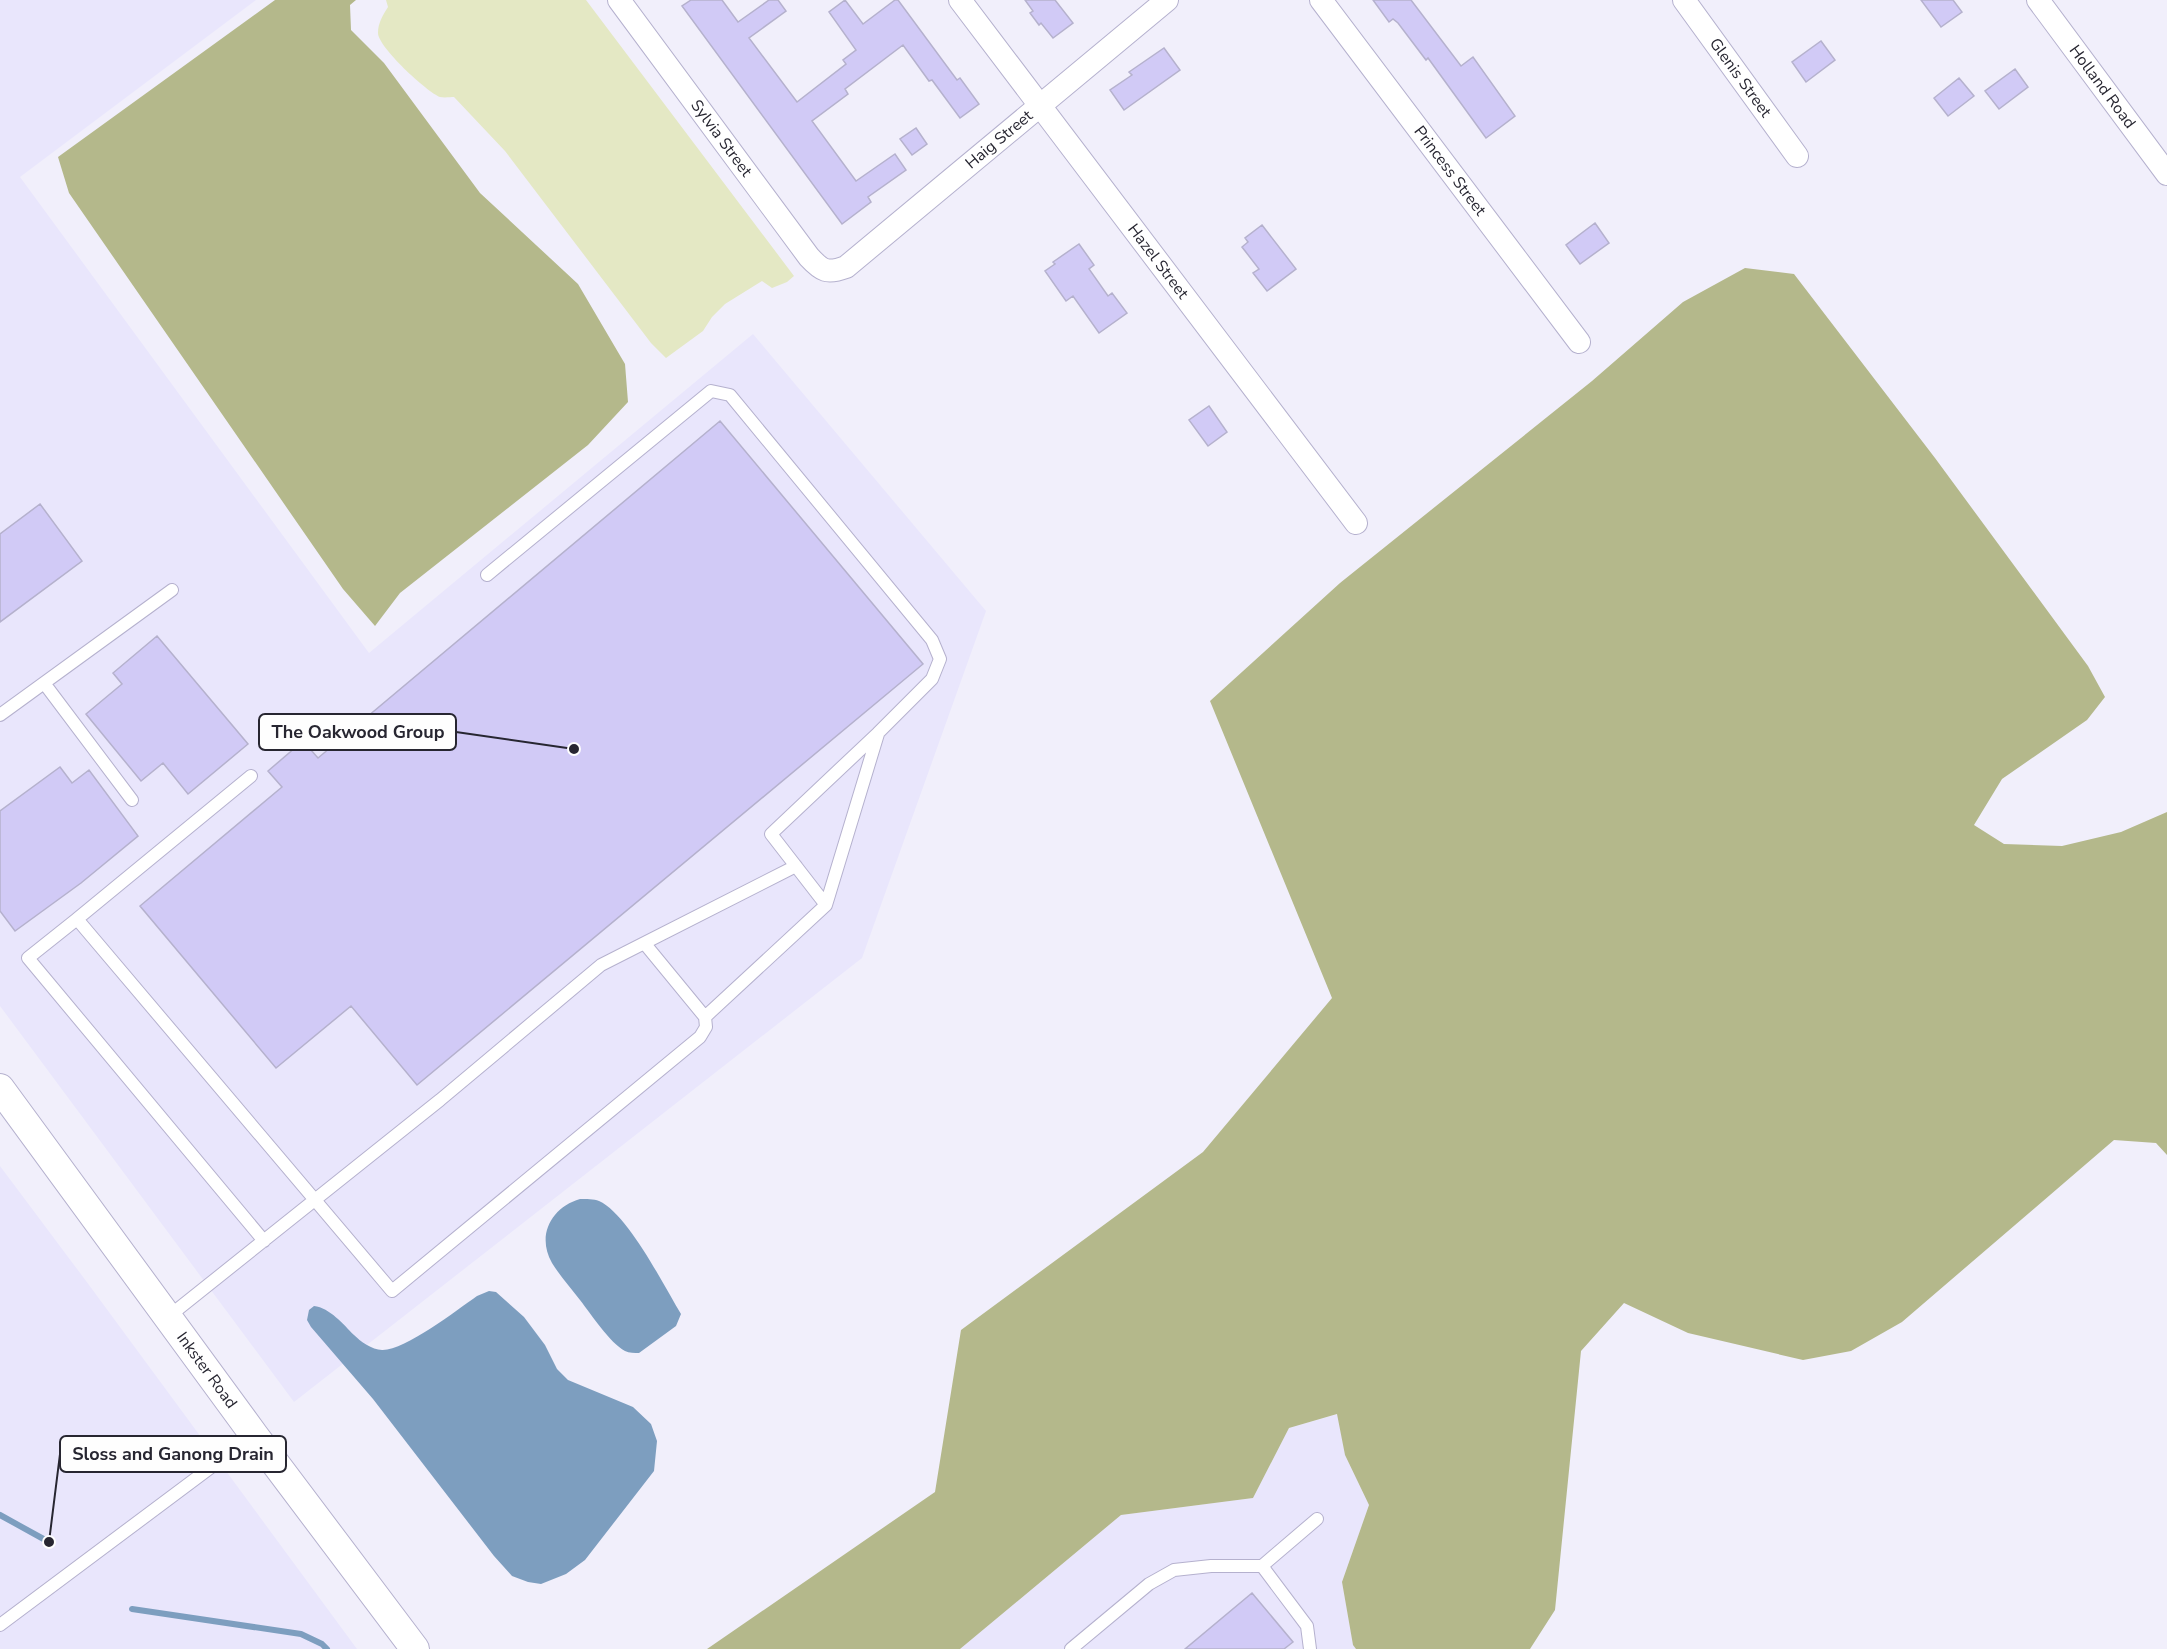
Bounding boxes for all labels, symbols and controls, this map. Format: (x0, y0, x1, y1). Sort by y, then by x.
street label: Glenis Street (1704, 34, 1777, 122)
street label: Holland Road (2064, 40, 2141, 133)
street label: Sylvia Street (685, 95, 757, 182)
street label: Haig Street (961, 105, 1038, 174)
street label: Princess Street (1409, 121, 1491, 221)
street label: Hazel Street (1122, 219, 1194, 304)
callout: The Oakwood Group (259, 714, 456, 750)
text: The Oakwood Group (272, 720, 445, 744)
street label: Inkster Road (171, 1328, 242, 1413)
callout: Sloss and Ganong Drain (60, 1436, 286, 1472)
text: Sloss and Ganong Drain (72, 1442, 274, 1466)

